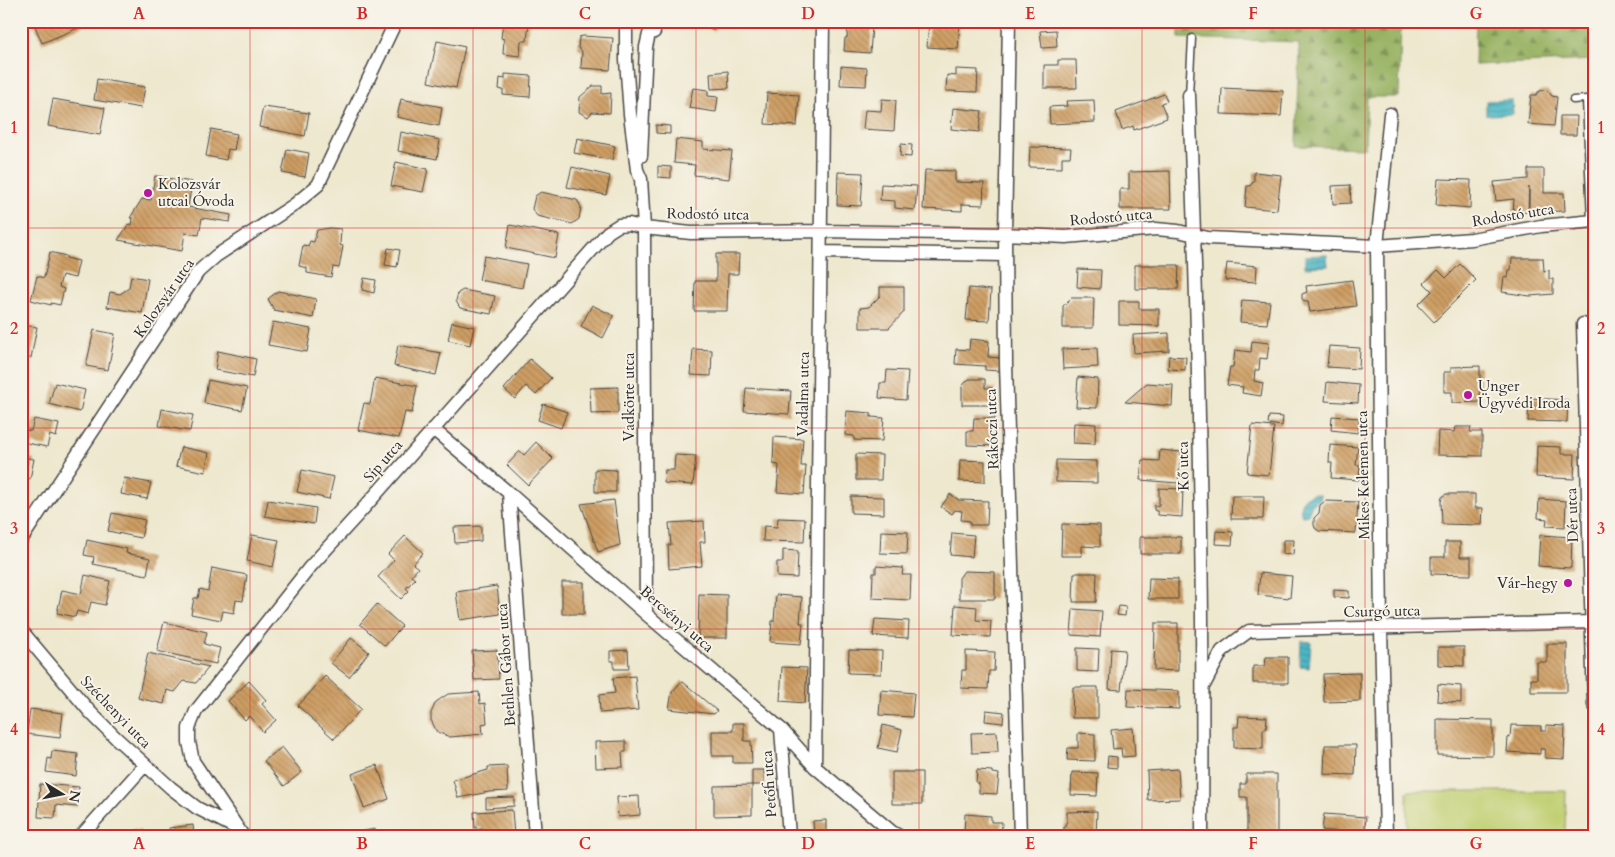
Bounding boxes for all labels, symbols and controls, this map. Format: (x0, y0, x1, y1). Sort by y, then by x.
text: A (133, 3, 145, 25)
text: B (356, 3, 368, 25)
text: C (579, 3, 591, 25)
text: D (801, 3, 815, 25)
text: E (1025, 3, 1035, 25)
text: F (1248, 3, 1258, 25)
text: G (1469, 3, 1483, 25)
text: 1 (10, 117, 18, 139)
text: 1 (1597, 117, 1605, 139)
place label: Kolozsvár utcai Óvoda (158, 174, 235, 211)
marker: Kolozsvár utcai Óvoda (142, 187, 154, 199)
street label: Rodostó utca (1471, 199, 1556, 231)
street label: Rodostó utca (666, 203, 750, 225)
street label: Rodostó utca (1069, 203, 1154, 231)
street label: Kolozsvár utca (129, 254, 199, 342)
text: 2 (10, 318, 18, 340)
text: 2 (1597, 318, 1605, 340)
street label: Vadalma utca (792, 351, 814, 437)
street label: Vadkörte utca (619, 352, 639, 441)
place label: Unger Ügyvédi Iroda (1478, 376, 1571, 413)
street label: Rákóczi utca (981, 388, 1003, 470)
marker: Unger Ügyvédi Iroda (1462, 389, 1474, 401)
street label: Mikes Kelemen utca (1352, 410, 1374, 540)
street label: Síp utca (359, 435, 407, 486)
street label: Kő utca (1173, 441, 1193, 491)
street label: Dér utca (1561, 487, 1583, 543)
text: 3 (10, 518, 18, 540)
text: 3 (1597, 518, 1605, 540)
place label: Vár-hegy (1497, 573, 1558, 593)
marker: Vár-hegy (1562, 577, 1574, 589)
street label: Bercsényi utca (636, 581, 719, 657)
street label: Csurgó utca (1343, 600, 1421, 622)
street label: Bethlen Gábor utca (492, 602, 520, 727)
street label: Széchenyi utca (76, 671, 156, 753)
text: 4 (10, 719, 18, 741)
text: 4 (1597, 719, 1605, 741)
street label: Petőfi utca (757, 749, 781, 818)
north arrow (38, 770, 88, 820)
text: N (64, 789, 85, 804)
text: A (133, 833, 145, 855)
text: B (356, 833, 368, 855)
text: C (579, 833, 591, 855)
text: D (801, 833, 815, 855)
text: E (1025, 833, 1035, 855)
text: F (1248, 833, 1258, 855)
text: G (1469, 833, 1483, 855)

